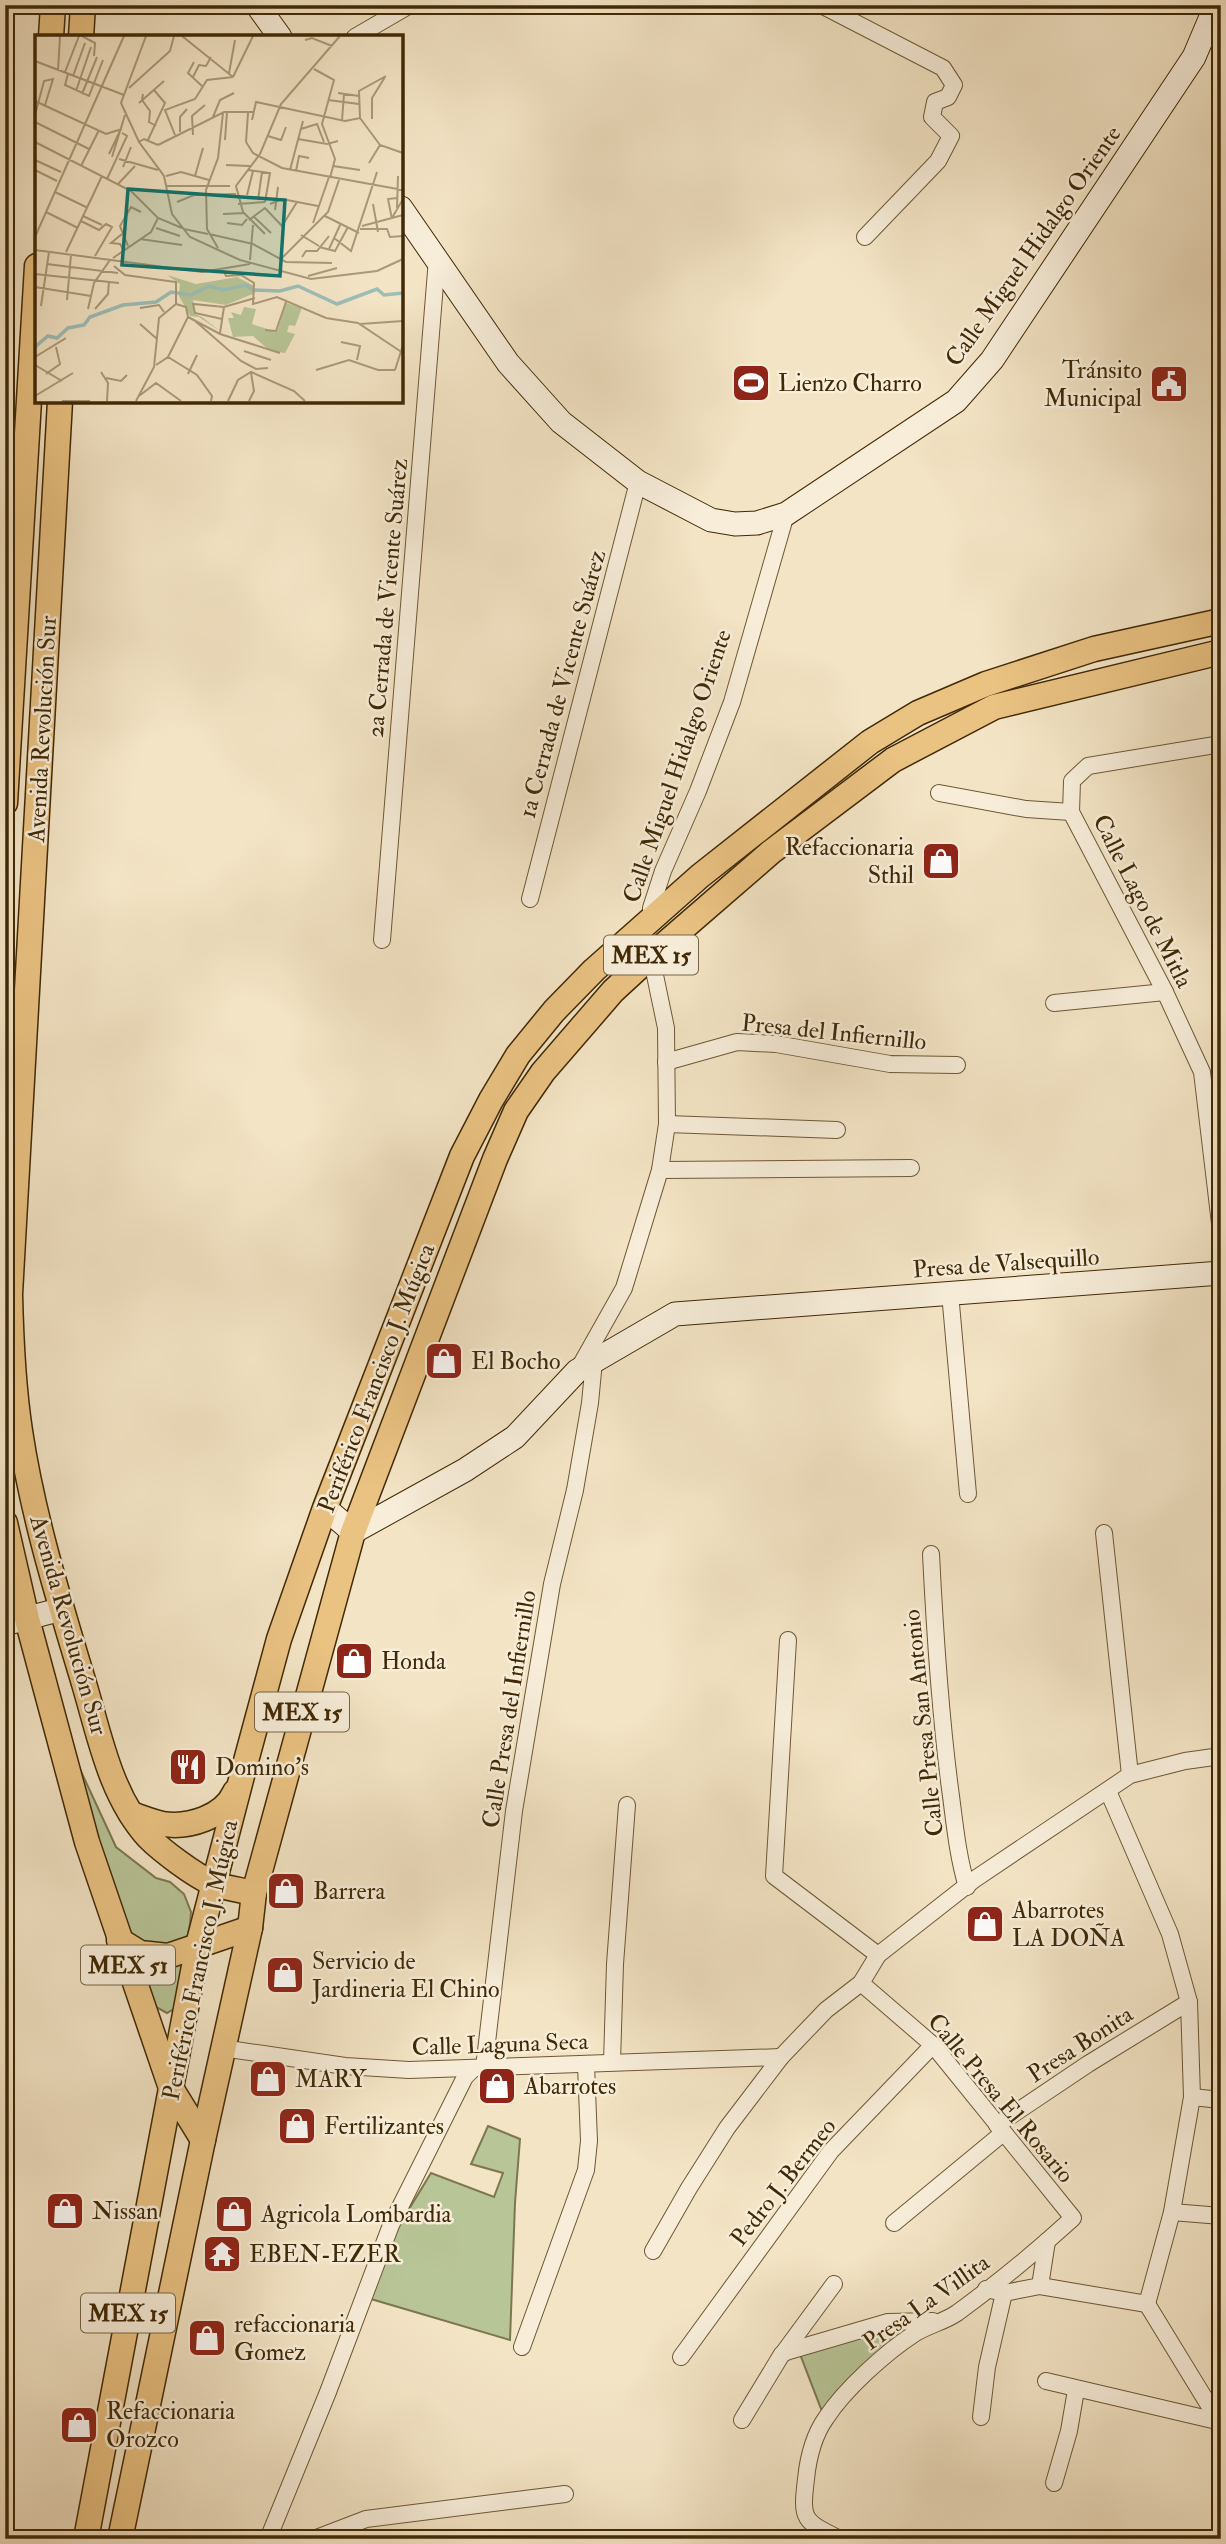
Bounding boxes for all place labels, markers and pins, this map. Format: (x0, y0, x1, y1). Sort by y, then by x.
place label: Tránsito Municipal (1044, 355, 1142, 414)
sports icon: Lienzo Charro (730, 362, 772, 404)
public building icon: Tránsito Municipal (1148, 363, 1190, 405)
place label: Lienzo Charro (778, 368, 922, 399)
place label: Refaccionaria Sthil (785, 832, 915, 891)
shop icon: Refaccionaria Sthil (920, 840, 962, 882)
shop icon: El Bocho (423, 1340, 465, 1382)
place label: El Bocho (471, 1346, 561, 1377)
shop icon: Honda (333, 1640, 375, 1682)
place label: Honda (381, 1646, 447, 1677)
restaurant icon: Domino's (167, 1746, 209, 1788)
place label: Domino's (215, 1752, 309, 1783)
shop icon: Barrera (265, 1870, 307, 1912)
place label: Barrera (313, 1876, 386, 1907)
place label: Abarrotes LA DOÑA (1011, 1895, 1125, 1954)
shop icon: Abarrotes LA DOÑA (964, 1903, 1006, 1945)
place label: Servicio de Jardineria El Chino (311, 1946, 500, 2005)
shop icon: Servicio de Jardineria El Chino (264, 1954, 306, 1996)
shop icon: MARY (247, 2058, 289, 2100)
place label: MARY (295, 2064, 367, 2095)
shop icon: Abarrotes (476, 2065, 518, 2107)
place label: Abarrotes (523, 2071, 616, 2102)
shop icon: Fertilizantes (276, 2105, 318, 2147)
place label: Fertilizantes (324, 2111, 444, 2142)
shop icon: Nissan (44, 2190, 86, 2232)
shop icon: Agricola Lombardia (213, 2193, 255, 2235)
place label: Nissan (92, 2196, 158, 2227)
place label: Agricola Lombardia (260, 2199, 453, 2230)
temple icon: EBEN-EZER (201, 2233, 243, 2275)
place label: EBEN-EZER (249, 2239, 401, 2270)
place label: refaccionaria Gomez (234, 2309, 356, 2368)
shop icon: refaccionaria Gomez (186, 2317, 228, 2359)
place label: Refaccionaria Orozco (106, 2396, 236, 2455)
shop icon: Refaccionaria Orozco (58, 2404, 100, 2446)

